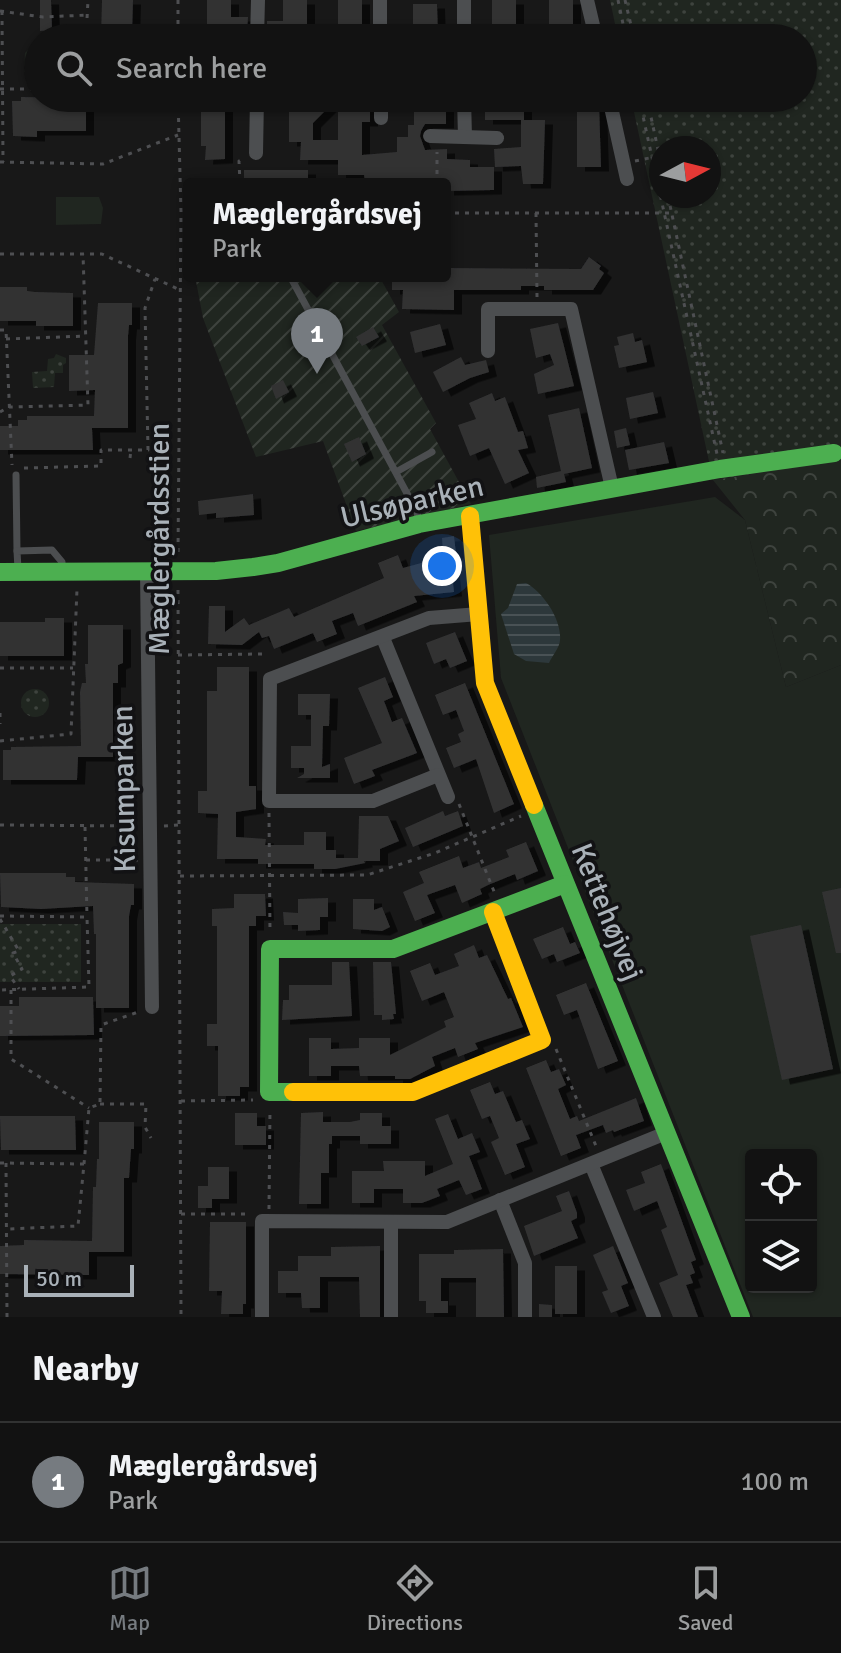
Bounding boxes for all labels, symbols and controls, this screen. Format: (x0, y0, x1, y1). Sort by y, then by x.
search box (24, 24, 817, 112)
icon: search (52, 46, 96, 90)
text: Search here (116, 50, 267, 87)
north arrow (649, 136, 721, 208)
popup (183, 178, 451, 282)
text: Mæglergårdsvej (212, 196, 422, 233)
text: Park (212, 233, 262, 265)
pin: 1 (291, 308, 343, 374)
street label: Mæglergårdsstien (141, 423, 178, 655)
street label: Ulsøparken (337, 468, 487, 536)
your location (422, 546, 462, 586)
street label: Kisumparken (104, 705, 144, 873)
street label: Kettehøjvej (563, 838, 651, 986)
map controls (745, 1149, 817, 1293)
button: locate (745, 1149, 817, 1221)
button: layers (745, 1221, 817, 1293)
scale bar (24, 1261, 134, 1297)
text: 50 m (36, 1265, 82, 1292)
text: Nearby (32, 1348, 139, 1390)
text: Mæglergårdsvej (108, 1448, 318, 1485)
text: 1 (51, 1466, 65, 1498)
text: 100 m (740, 1466, 809, 1498)
text: Park (108, 1485, 158, 1517)
tab: Map (108, 1561, 152, 1636)
tab: Directions (367, 1561, 463, 1636)
tab: Saved (678, 1561, 733, 1636)

